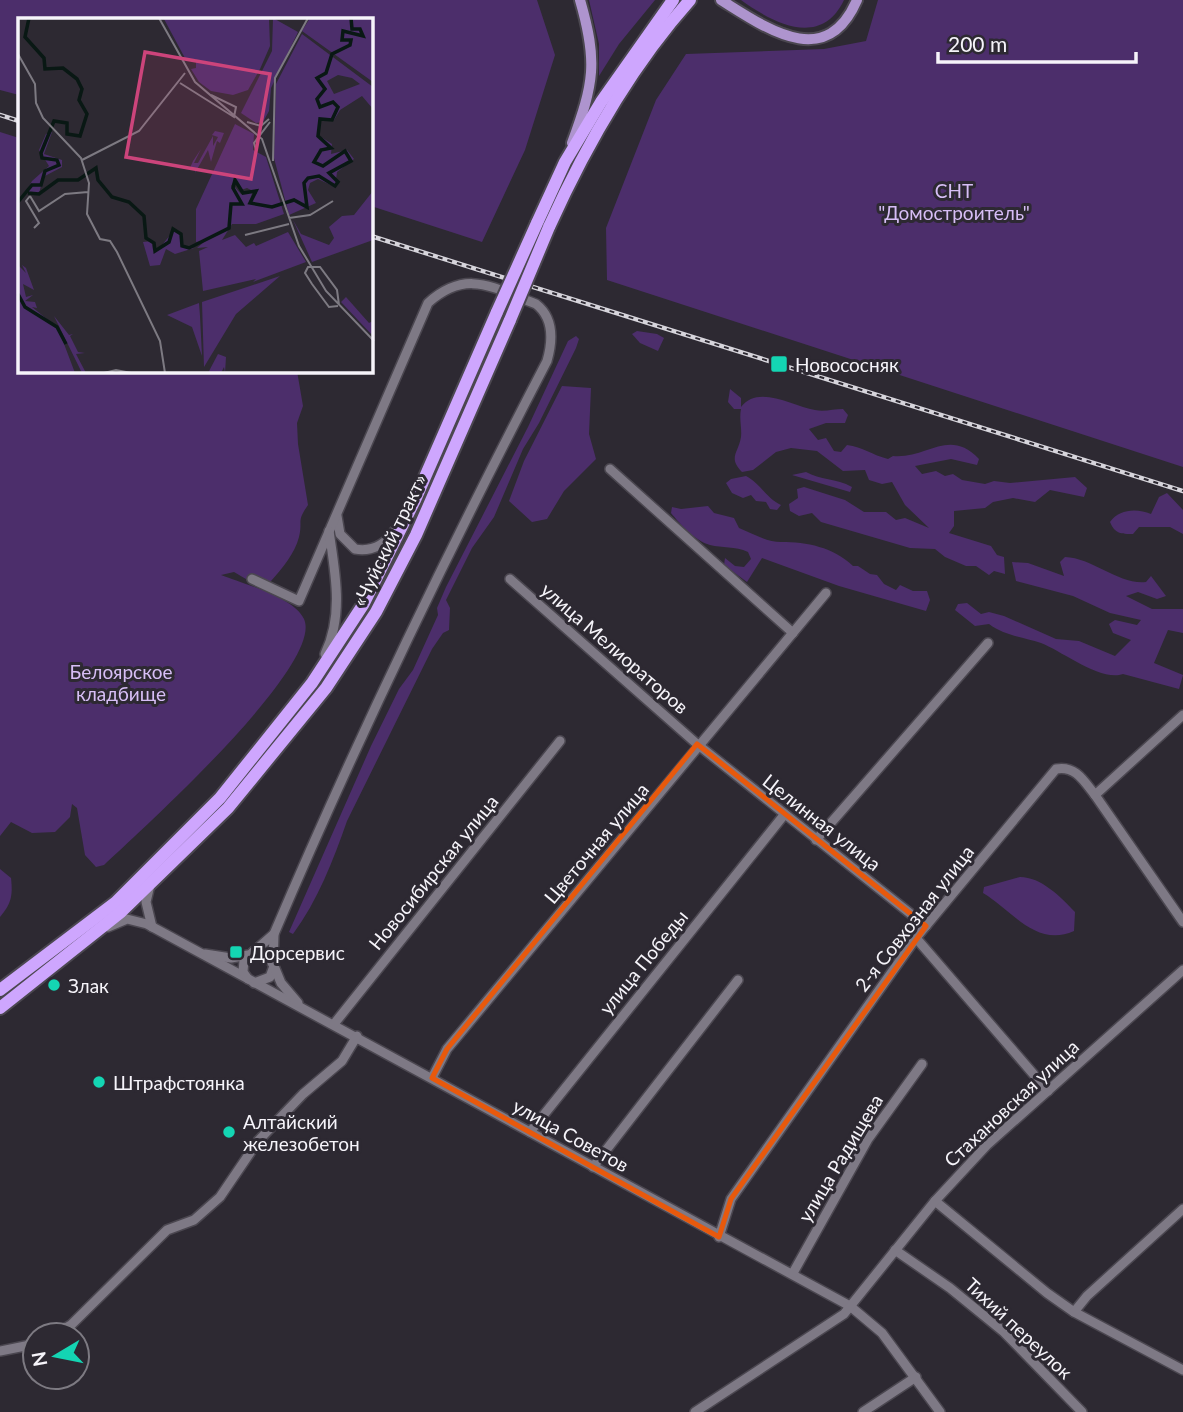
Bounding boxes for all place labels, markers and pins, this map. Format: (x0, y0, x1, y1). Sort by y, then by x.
place label: Новососняк (795, 353, 899, 376)
marker: Новососняк (769, 354, 789, 374)
place label: Дорсервис (250, 941, 345, 964)
marker: Дорсервис (228, 944, 244, 960)
place label: Злак (68, 974, 109, 997)
marker: Злак (46, 977, 62, 993)
place label: Штрафстоянка (113, 1071, 245, 1094)
marker: Штрафстоянка (91, 1074, 107, 1090)
place label: Алтайский железобетон (243, 1110, 360, 1155)
marker: Алтайский железобетон (221, 1124, 237, 1140)

